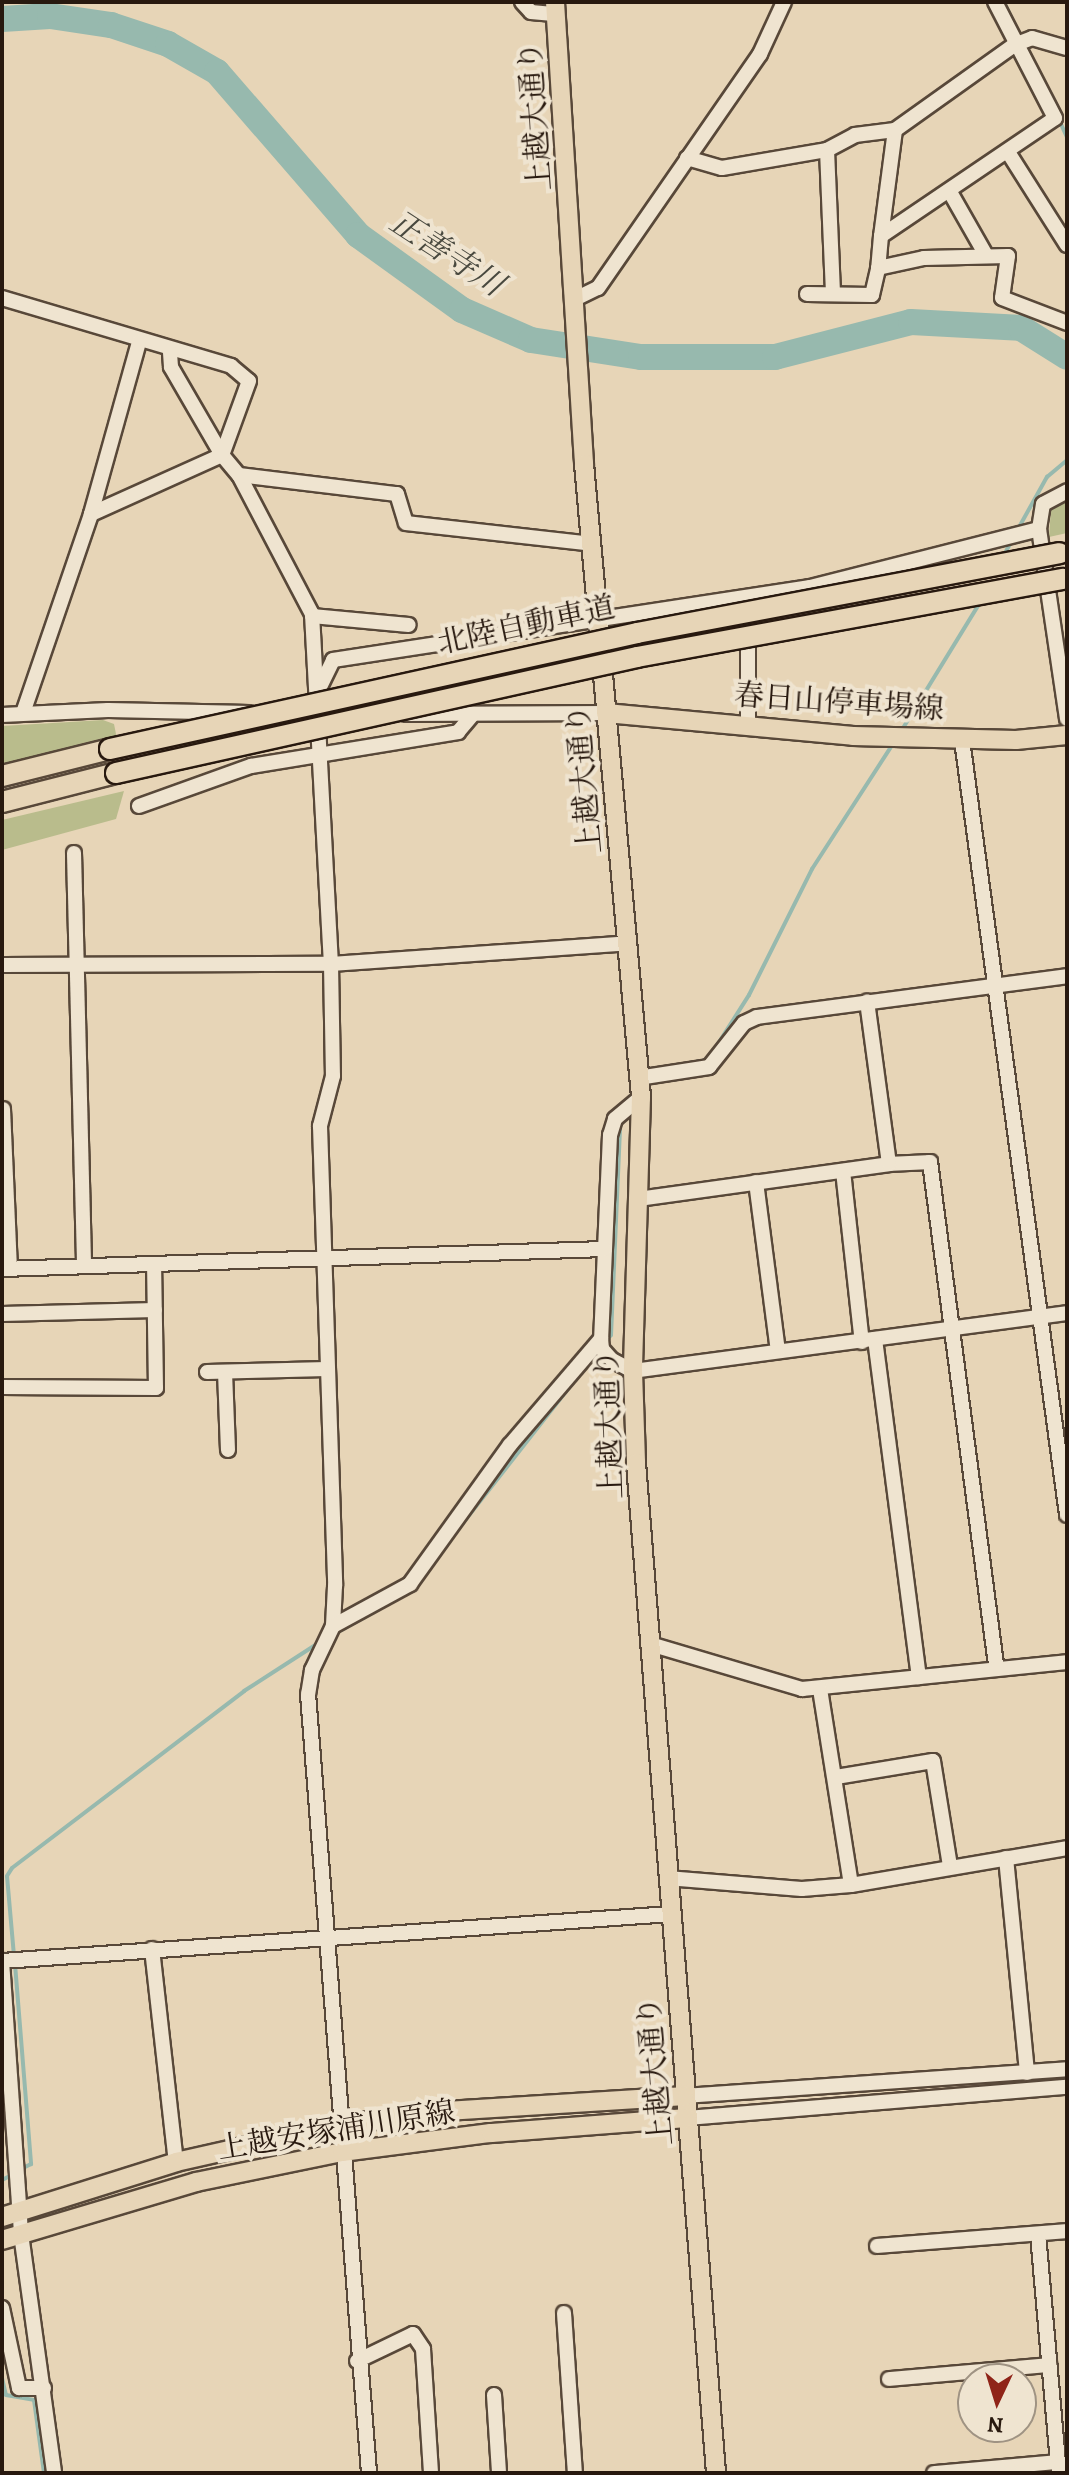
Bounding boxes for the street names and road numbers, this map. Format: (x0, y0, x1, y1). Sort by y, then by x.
street label: 上越大通り (512, 40, 558, 192)
street label: 北陸自動車道 (434, 589, 618, 661)
street label: 春日山停車場線 (733, 677, 945, 727)
street label: 上越大通り (560, 703, 608, 855)
street label: 上越大通り (588, 1348, 630, 1500)
street label: 上越大通り (631, 1995, 679, 2147)
street label: 上越安塚浦川原線 (215, 2093, 457, 2167)

